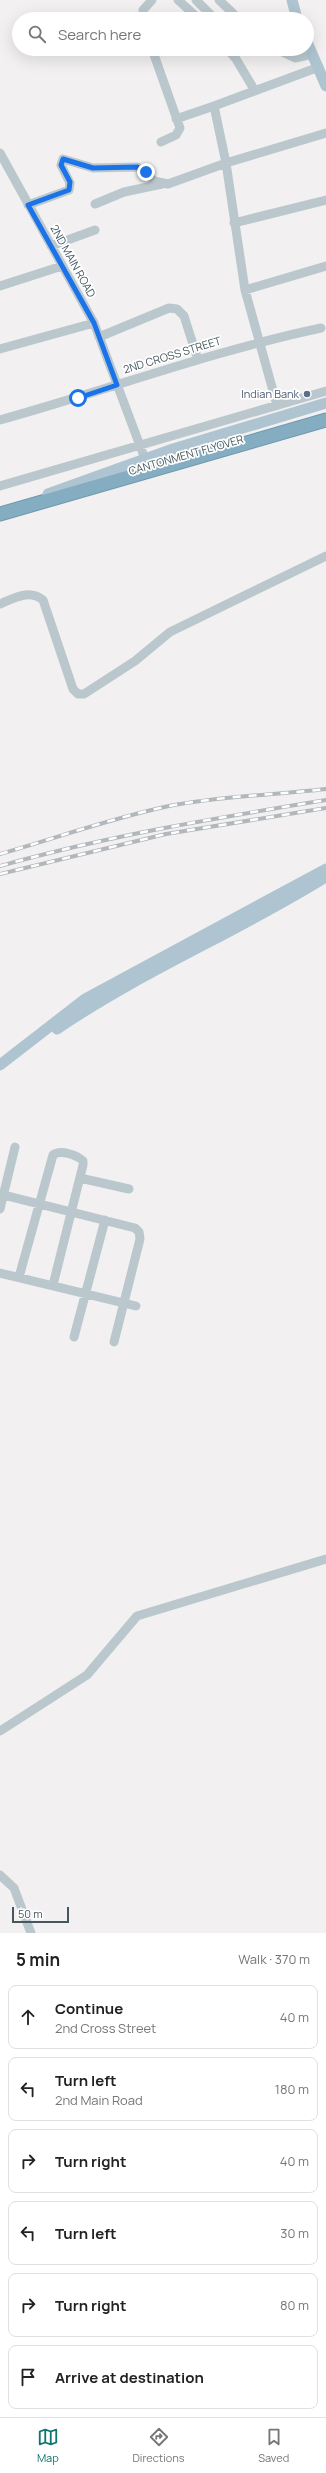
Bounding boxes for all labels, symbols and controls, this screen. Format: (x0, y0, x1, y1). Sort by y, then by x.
search box (12, 12, 314, 56)
icon: search (26, 23, 48, 45)
text: Search here (58, 24, 141, 45)
route end (137, 163, 155, 181)
street label: 2ND MAIN ROAD (47, 222, 100, 300)
street label: 2ND CROSS STREET (121, 332, 223, 377)
place label: Indian Bank (241, 386, 300, 401)
route start (69, 389, 87, 407)
marker: Indian Bank (302, 389, 312, 399)
street label: CANTONMENT FLYOVER (127, 431, 245, 478)
scale bar (12, 1905, 69, 1924)
text: 50 m (18, 1906, 43, 1921)
text: 5 min (16, 1948, 60, 1971)
text: Walk · 370 m (238, 1950, 310, 1968)
text: Continue (55, 1998, 123, 2019)
icon: ahead (17, 2006, 39, 2028)
text: 40 m (280, 2008, 309, 2026)
text: 2nd Cross Street (55, 2019, 156, 2037)
text: Turn left (55, 2070, 117, 2091)
icon: left (17, 2078, 39, 2100)
text: 180 m (275, 2080, 309, 2098)
text: 2nd Main Road (55, 2091, 143, 2109)
icon: right (17, 2150, 39, 2172)
text: Turn right (55, 2151, 126, 2172)
text: 40 m (280, 2152, 309, 2170)
icon: left (17, 2222, 39, 2244)
text: Turn left (55, 2223, 117, 2244)
text: 30 m (280, 2224, 309, 2242)
icon: right (17, 2294, 39, 2316)
text: Turn right (55, 2295, 126, 2316)
text: 80 m (280, 2296, 309, 2314)
icon: arrive (17, 2366, 39, 2388)
text: Arrive at destination (55, 2367, 204, 2388)
tab: Map (37, 2426, 59, 2465)
tab: Directions (132, 2426, 185, 2465)
tab: Saved (258, 2426, 289, 2465)

